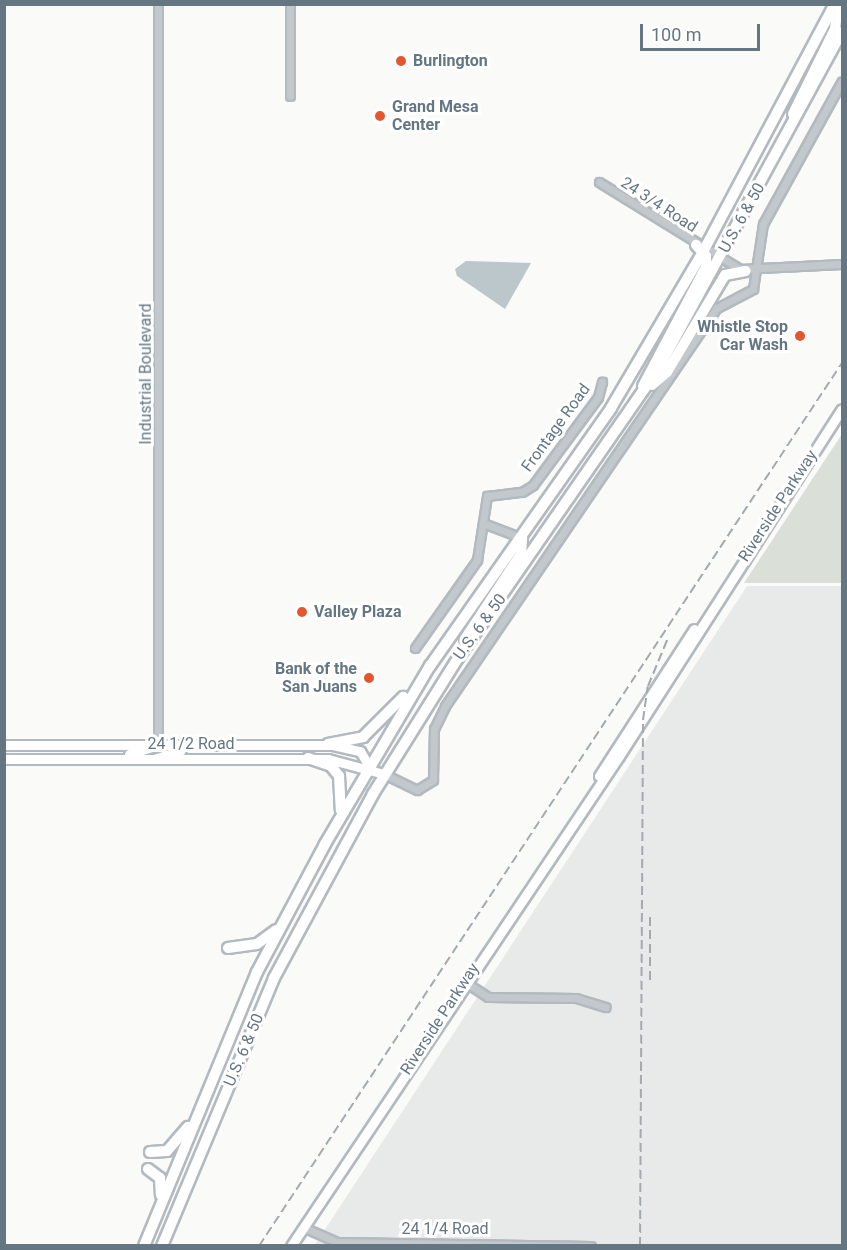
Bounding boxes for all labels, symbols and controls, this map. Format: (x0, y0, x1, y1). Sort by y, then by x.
scale bar (643, 12, 763, 50)
text: 100 m (651, 24, 702, 45)
place label: Burlington (413, 51, 488, 71)
marker: Burlington (394, 54, 408, 68)
place label: Grand Mesa Center (392, 97, 478, 135)
marker: Grand Mesa Center (373, 109, 387, 123)
street label: 24 3/4 Road (617, 173, 701, 237)
street label: U.S. 6 & 50 (715, 180, 769, 256)
street label: Industrial Boulevard (136, 303, 156, 445)
place label: Whistle Stop Car Wash (697, 317, 788, 355)
marker: Whistle Stop Car Wash (793, 329, 807, 343)
street label: Frontage Road (518, 380, 594, 476)
street label: Riverside Parkway (735, 447, 821, 565)
street label: U.S. 6 & 50 (450, 590, 510, 664)
place label: Valley Plaza (314, 602, 402, 622)
marker: Valley Plaza (295, 605, 309, 619)
place label: Bank of the San Juans (275, 659, 357, 697)
marker: Bank of the San Juans (362, 671, 376, 685)
street label: 24 1/2 Road (147, 734, 235, 754)
street label: Riverside Parkway (397, 960, 483, 1078)
street label: U.S. 6 & 50 (220, 1011, 268, 1089)
street label: 24 1/4 Road (401, 1219, 489, 1239)

